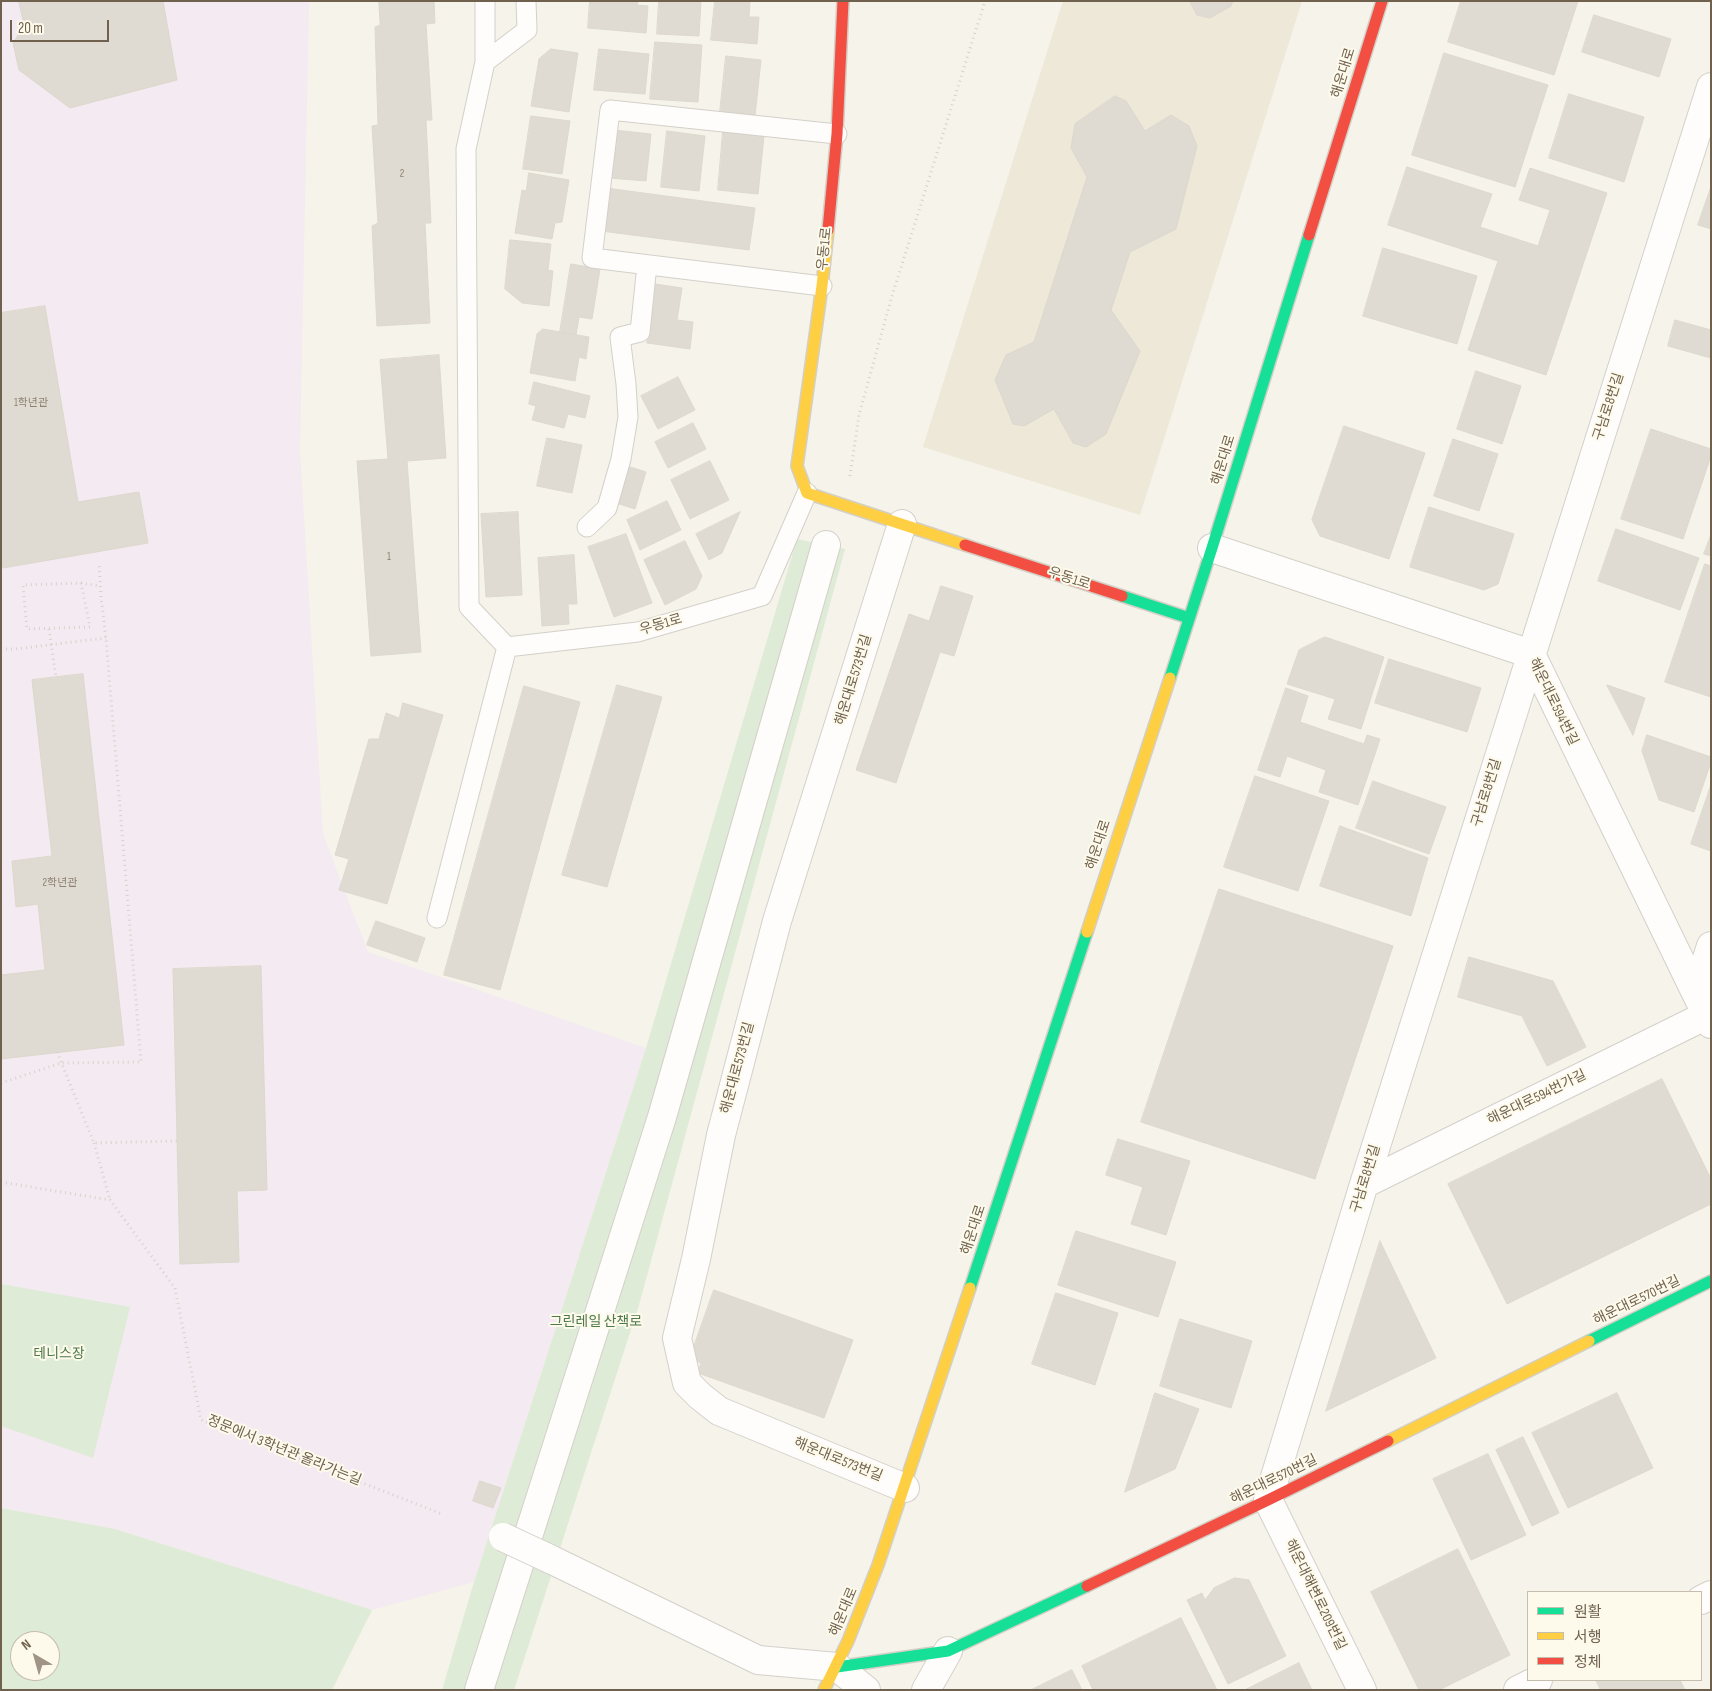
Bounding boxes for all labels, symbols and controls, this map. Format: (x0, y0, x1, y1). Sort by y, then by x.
scale bar (12, 10, 111, 42)
text: 20 m (18, 19, 43, 38)
street label: 해운대로 (1328, 46, 1360, 100)
house number: 2 (400, 167, 404, 181)
street label: 우동1로 (814, 226, 836, 272)
street label: 구남로8번길 (1590, 371, 1628, 443)
house number: 1학년관 (14, 396, 48, 410)
street label: 해운대로 (1208, 433, 1240, 487)
house number: 1 (387, 550, 391, 564)
street label: 우동1로 (1046, 564, 1092, 594)
street label: 우동1로 (638, 611, 684, 639)
street label: 해운대로573번길 (832, 632, 876, 728)
street label: 해운대로594번길 (1525, 656, 1581, 748)
street label: 구남로8번길 (1469, 757, 1505, 829)
street label: 해운대로 (1083, 818, 1115, 872)
house number: 2학년관 (43, 876, 77, 890)
street label: 해운대로573번길 (718, 1020, 758, 1116)
street label: 해운대로594번가길 (1485, 1067, 1589, 1129)
street label: 구남로8번길 (1348, 1143, 1384, 1215)
street label: 해운대로 (958, 1203, 990, 1257)
street label: 해운대로570번길 (1591, 1273, 1683, 1329)
park label: 그린레일 산책로 (550, 1314, 642, 1330)
park label: 테니스장 (33, 1346, 85, 1362)
street label: 정문에서 3학년관 올라가는길 (204, 1412, 364, 1490)
street label: 해운대로573번길 (791, 1435, 885, 1485)
street label: 해운대로570번길 (1228, 1452, 1320, 1508)
street label: 해운대해변로209번길 (1281, 1537, 1349, 1653)
street label: 해운대로 (826, 1585, 862, 1639)
legend (1527, 1591, 1702, 1681)
text: 원활 (1574, 1603, 1602, 1622)
text: 서행 (1574, 1628, 1602, 1647)
north arrow (10, 1631, 60, 1681)
text: N (18, 1636, 34, 1654)
text: 정체 (1574, 1653, 1602, 1672)

